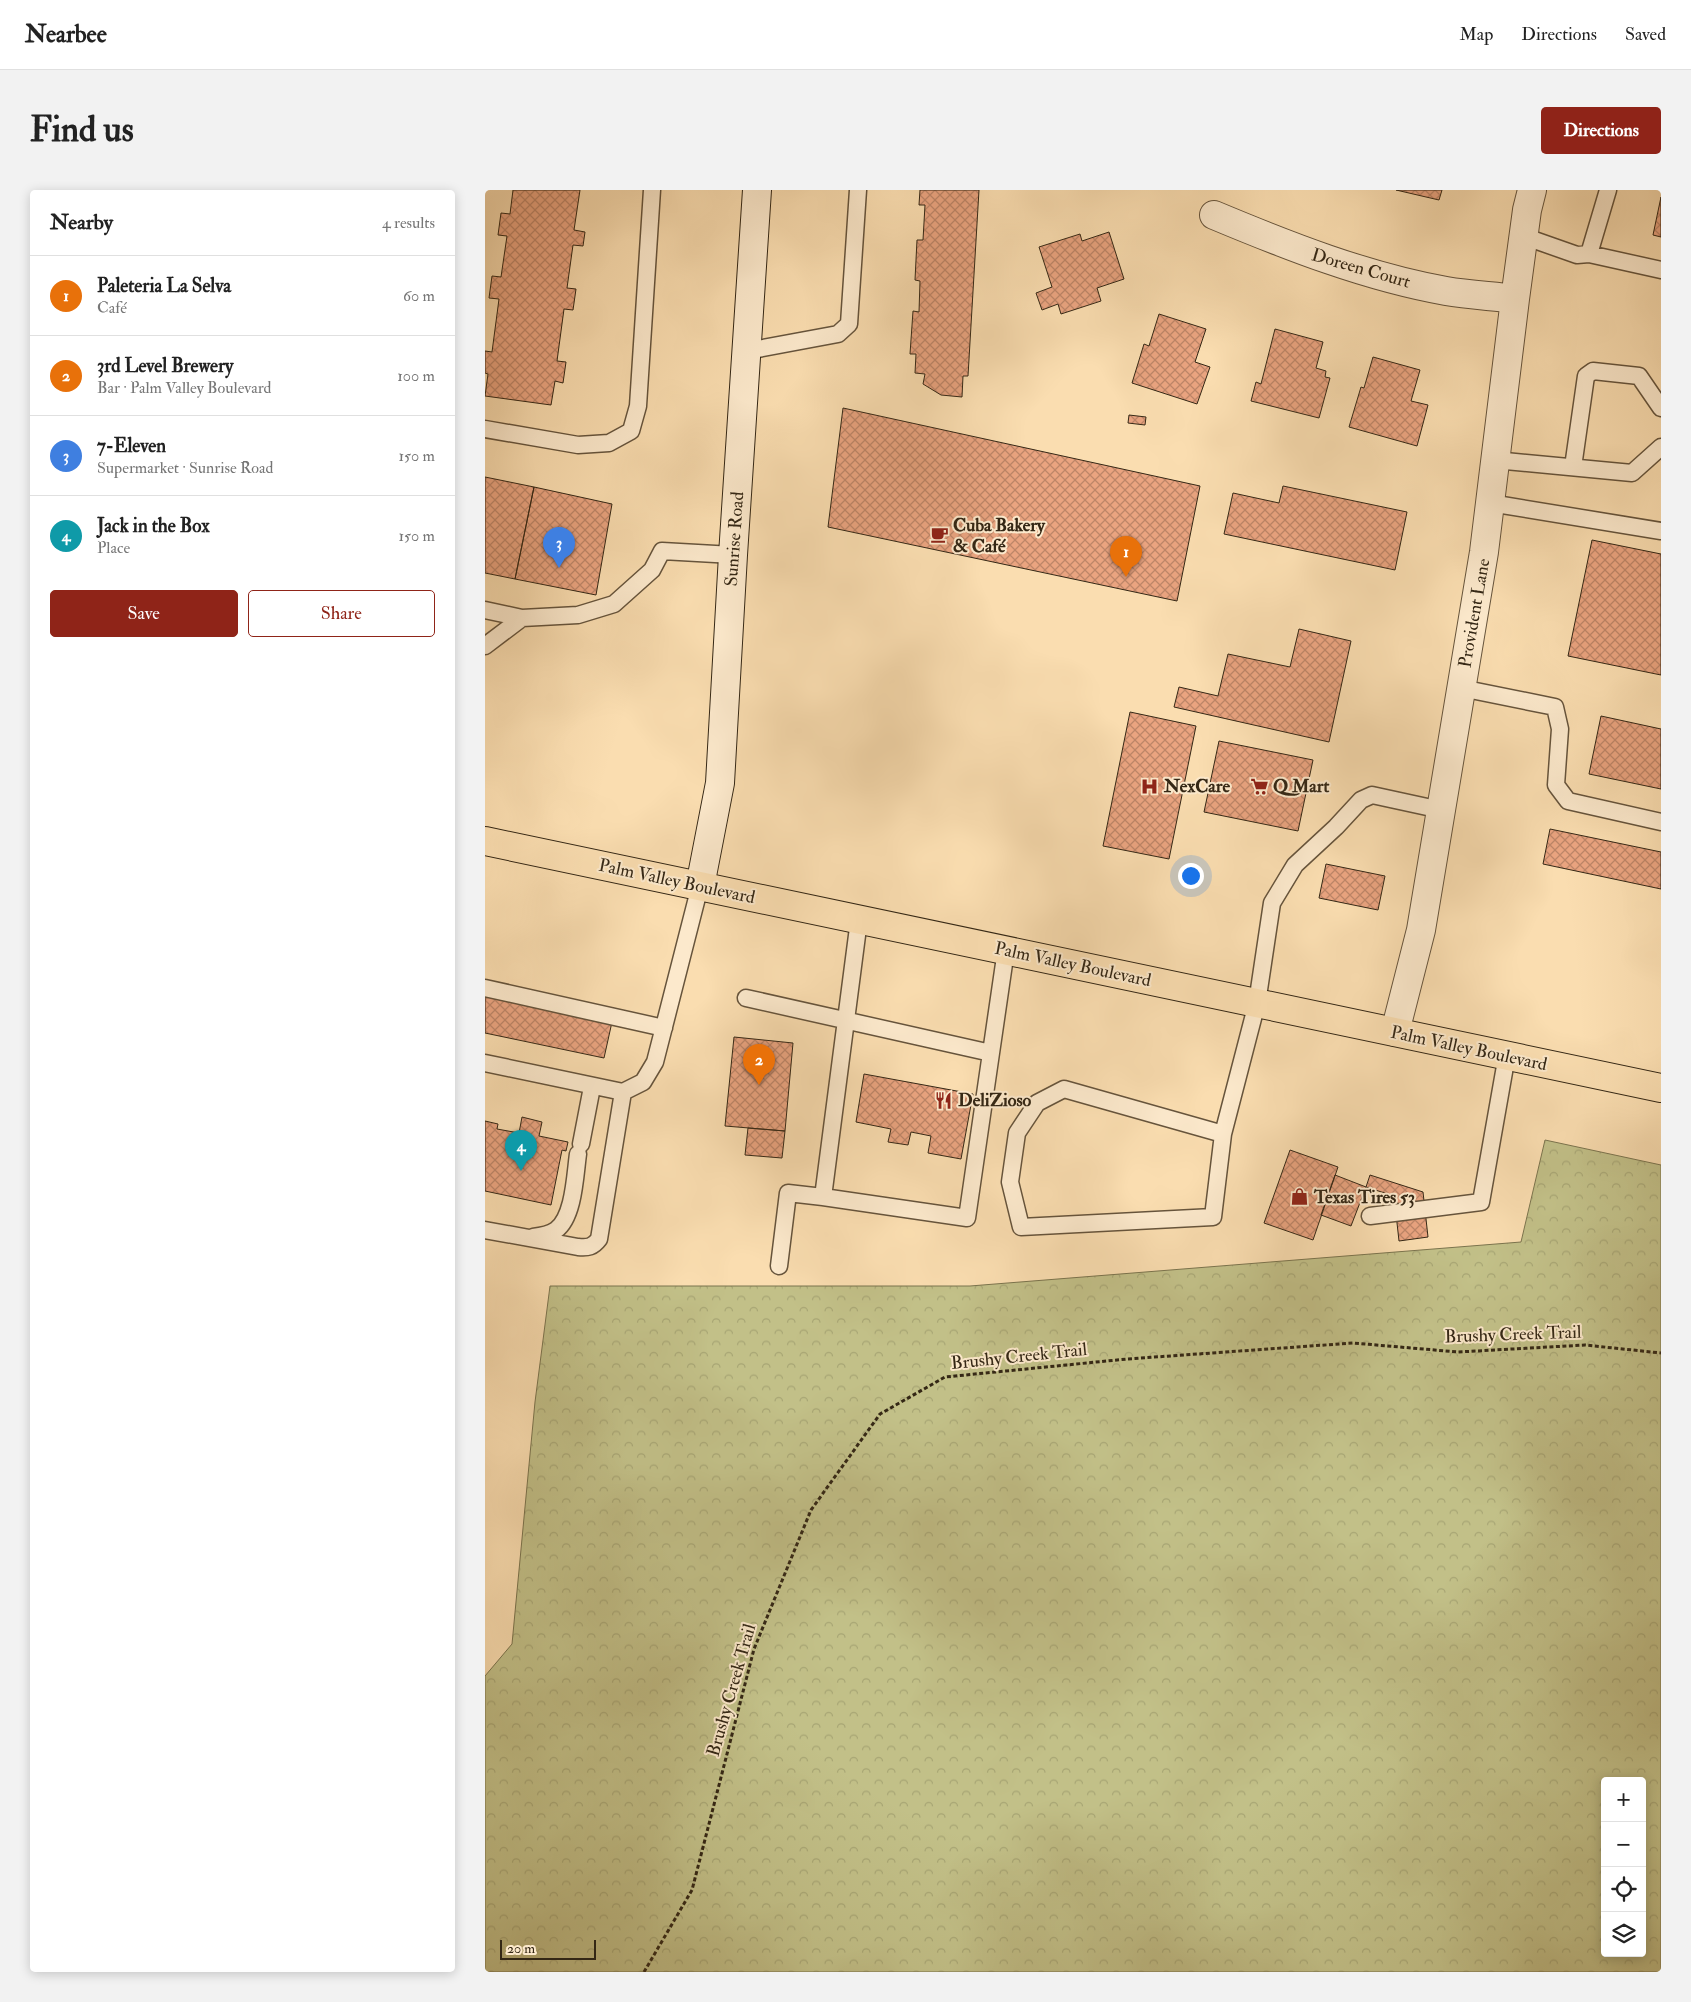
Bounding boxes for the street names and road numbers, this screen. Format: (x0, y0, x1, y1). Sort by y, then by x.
street label: Doreen Court (1309, 243, 1413, 294)
street label: Sunrise Road (720, 491, 749, 587)
street label: Provident Lane (1454, 556, 1495, 669)
street label: Palm Valley Boulevard (597, 854, 757, 909)
street label: Palm Valley Boulevard (993, 937, 1153, 992)
street label: Palm Valley Boulevard (1389, 1021, 1549, 1076)
street label: Brushy Creek Trail (1444, 1321, 1582, 1348)
street label: Brushy Creek Trail (950, 1338, 1089, 1375)
street label: Brushy Creek Trail (702, 1621, 761, 1759)

